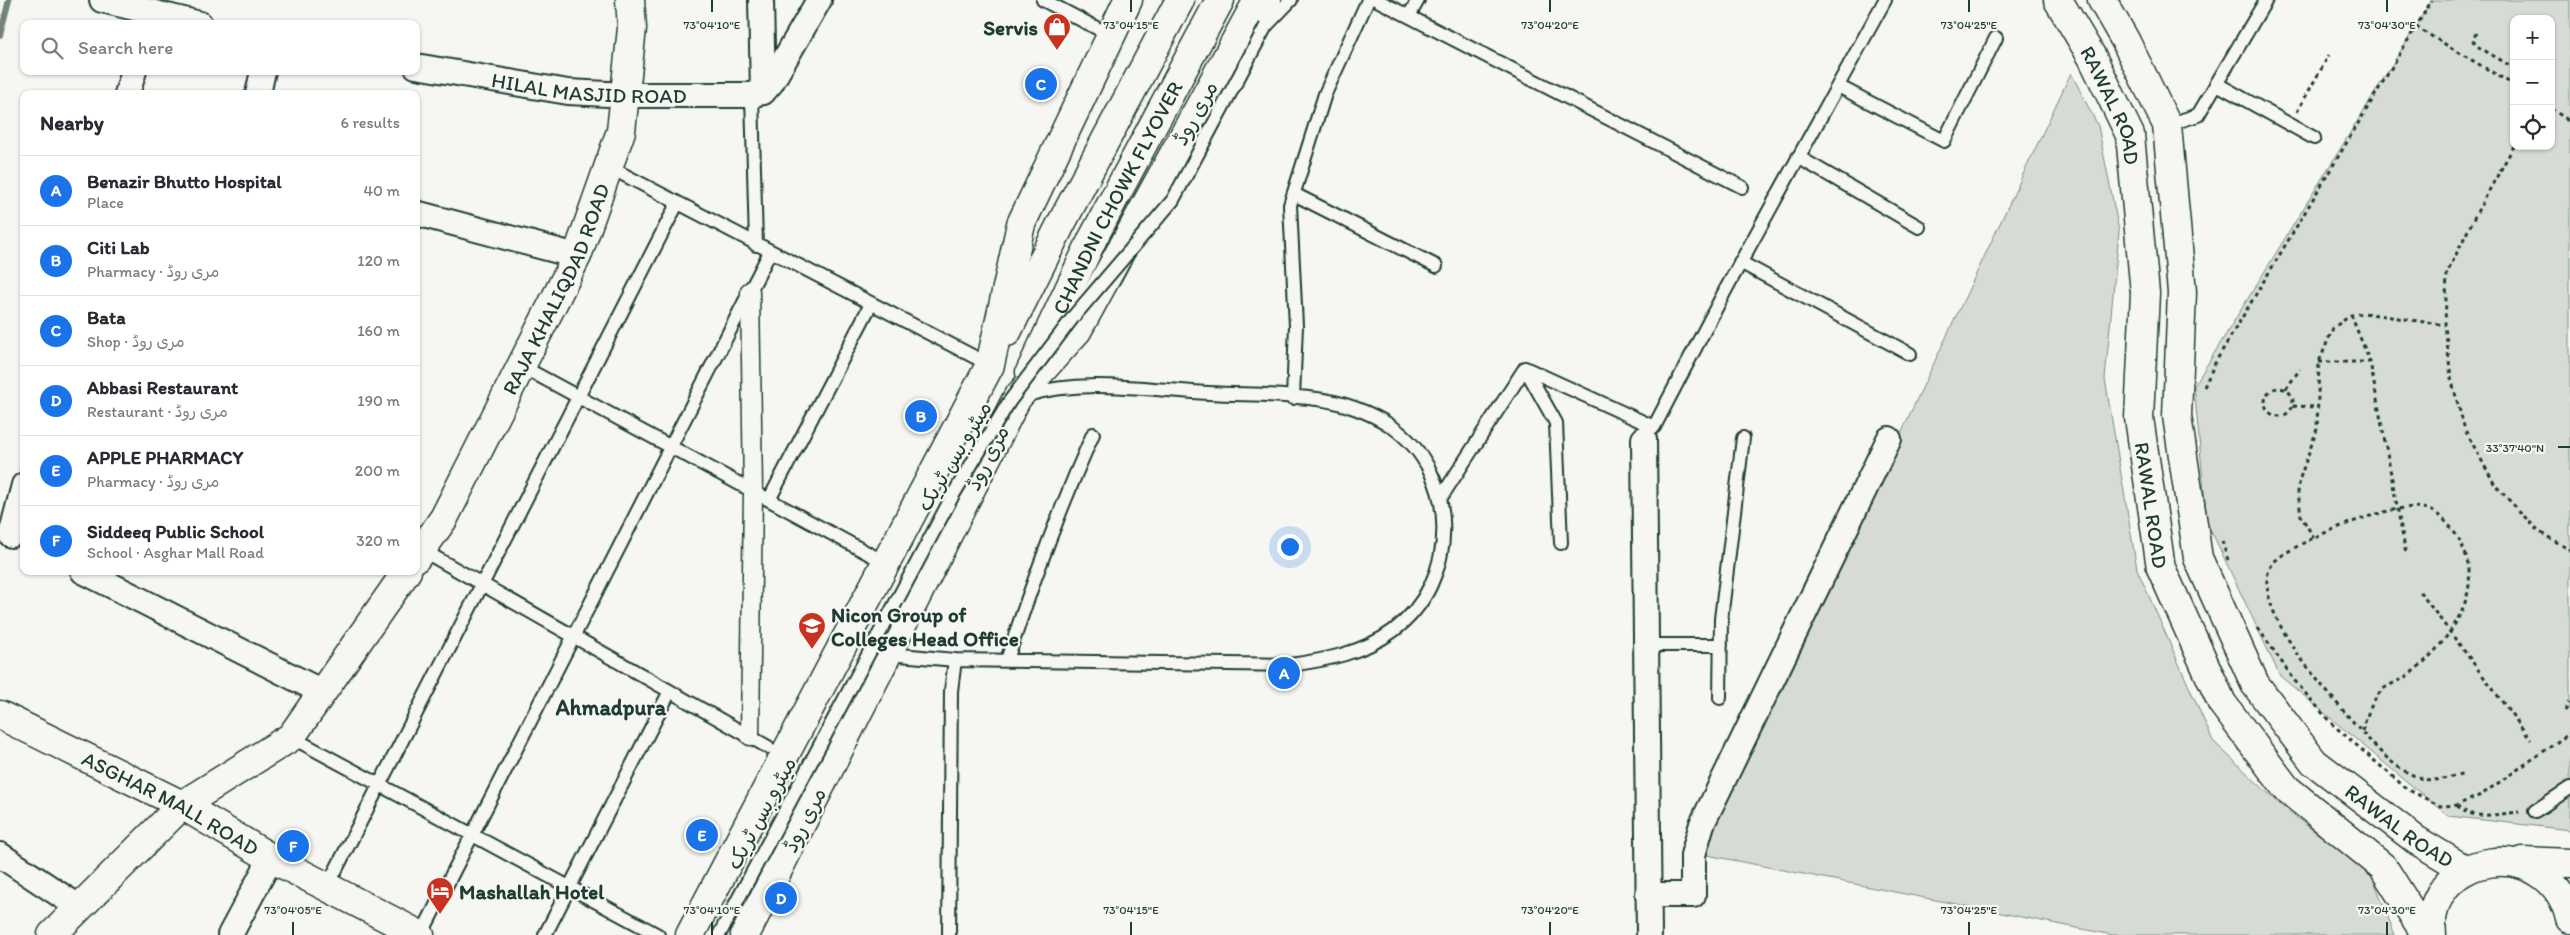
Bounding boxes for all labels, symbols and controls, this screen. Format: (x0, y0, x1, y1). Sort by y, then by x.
shop icon: Servis (1042, 12, 1072, 51)
place label: Servis (983, 15, 1038, 40)
map controls (2510, 15, 2555, 150)
button: + (2510, 15, 2555, 60)
text: 73°04'10"E (684, 18, 741, 32)
text: 73°04'15"E (1103, 18, 1159, 32)
text: 73°04'20"E (1521, 18, 1579, 32)
text: 73°04'25"E (1941, 18, 1998, 32)
text: 73°04'30"E (2358, 18, 2416, 32)
search box (20, 20, 420, 75)
icon: search (38, 34, 66, 62)
text: Search here (78, 36, 173, 59)
street label: RAWAL ROAD (2076, 41, 2145, 166)
button: − (2510, 60, 2555, 105)
pin: C (1025, 65, 1057, 103)
street label: HILAL MASJID ROAD (490, 67, 687, 108)
street label: CHANDNI CHOWK FLYOVER (1047, 76, 1187, 318)
street label: مری روڈ (1167, 77, 1223, 149)
button: locate (2510, 105, 2555, 150)
text: Nearby (40, 110, 104, 135)
text: 6 results (340, 113, 400, 132)
text: Benazir Bhutto Hospital (87, 170, 282, 193)
street label: RAJA KHALIQDAD ROAD (496, 180, 614, 399)
text: A (51, 181, 61, 200)
text: 40 m (363, 181, 400, 200)
text: Place (87, 193, 124, 212)
text: Citi Lab (87, 236, 150, 259)
text: B (51, 251, 61, 270)
text: 120 m (357, 251, 400, 270)
text: Pharmacy · مری روڈ (87, 262, 219, 281)
text: Bata (87, 306, 126, 329)
text: C (51, 321, 61, 340)
text: 160 m (357, 321, 400, 340)
text: Shop · مری روڈ (87, 332, 185, 351)
text: Abbasi Restaurant (87, 376, 238, 399)
text: D (51, 391, 61, 410)
text: 190 m (357, 391, 400, 410)
street label: میٹرو بس ٹریک (911, 396, 997, 516)
pin: B (905, 397, 937, 435)
text: Restaurant · مری روڈ (87, 402, 228, 421)
street label: مری روڈ (960, 421, 1014, 495)
street label: RAWAL ROAD (2130, 440, 2173, 570)
text: 33°37'40"N (2486, 441, 2544, 455)
text: APPLE PHARMACY (87, 446, 243, 469)
text: E (52, 461, 60, 480)
text: 200 m (355, 461, 400, 480)
text: Pharmacy · مری روڈ (87, 472, 219, 491)
text: Siddeeq Public School (87, 520, 264, 543)
text: F (52, 531, 60, 550)
text: 320 m (356, 531, 400, 550)
your location (1277, 534, 1303, 560)
text: School · Asghar Mall Road (87, 543, 264, 562)
place label: Nicon Group of Colleges Head Office (831, 602, 1019, 652)
school or university icon: Nicon Group of Colleges Head Office (797, 611, 827, 650)
pin: A (1268, 654, 1300, 692)
district label: Ahmadpura (555, 694, 667, 721)
street label: ASGHAR MALL ROAD (78, 745, 264, 861)
street label: میٹرو بس ٹریک (721, 752, 802, 874)
street label: RAWAL ROAD (2340, 778, 2458, 872)
street label: مری روڈ (777, 783, 831, 857)
pin: E (686, 816, 718, 854)
pin: F (277, 827, 309, 865)
hotel icon: Mashallah Hotel (425, 876, 455, 915)
place label: Mashallah Hotel (459, 879, 605, 904)
pin: D (765, 879, 797, 917)
text: 73°04'05"E (264, 903, 322, 917)
text: 73°04'10"E (684, 903, 741, 917)
text: 73°04'15"E (1103, 903, 1159, 917)
text: 73°04'20"E (1521, 903, 1579, 917)
text: 73°04'25"E (1941, 903, 1998, 917)
text: 73°04'30"E (2358, 903, 2416, 917)

